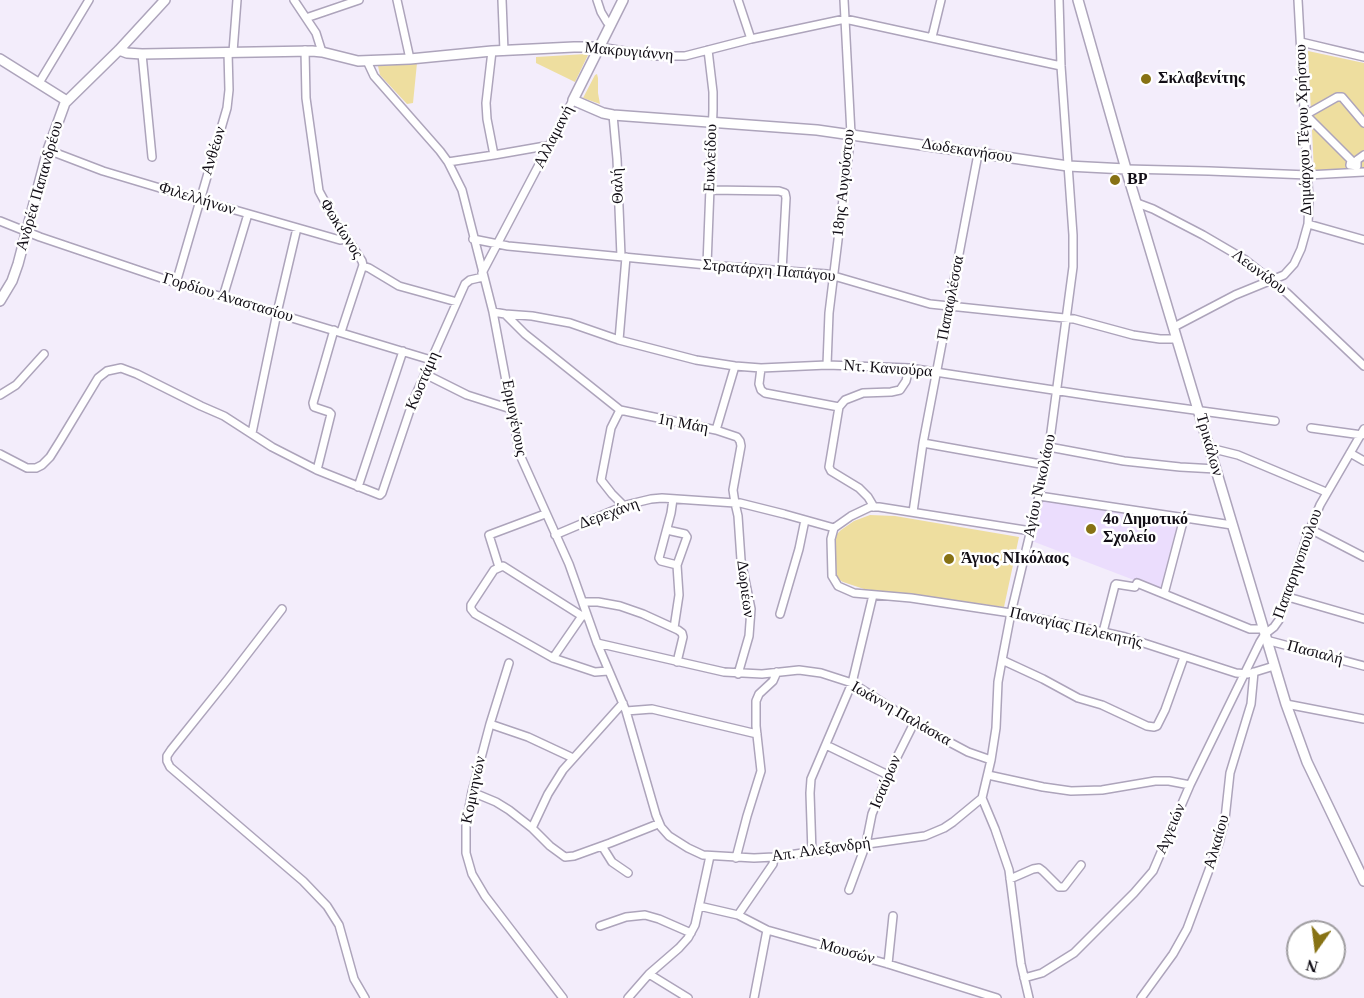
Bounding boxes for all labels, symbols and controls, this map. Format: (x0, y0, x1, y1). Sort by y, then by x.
street label: Μακρυγιάννη (584, 39, 674, 65)
street label: Δημάρχου Τέγου Χρήστου (1291, 44, 1317, 216)
place label: Σκλαβενίτης (1158, 69, 1245, 89)
marker: Σκλαβενίτης (1139, 72, 1153, 86)
street label: Αλλαμανή (530, 102, 578, 172)
street label: Ανδρέα Παπανδρέου (12, 119, 68, 253)
street label: Ανθέων (198, 124, 230, 178)
street label: Ευκλείδου (700, 124, 722, 192)
street label: 18ης Αυγούστου (829, 128, 859, 238)
street label: Δωδεκανήσου (920, 134, 1014, 168)
street label: Θαλή (608, 168, 628, 204)
place label: BP (1127, 170, 1147, 190)
marker: BP (1108, 173, 1122, 187)
street label: Φιλελλήνων (156, 178, 238, 220)
street label: Φωκίωνος (315, 196, 367, 262)
street label: Λεωνίδου (1228, 245, 1290, 299)
street label: Παπαφλέσσα (933, 254, 969, 342)
street label: Στρατάρχη Παπάγου (702, 256, 836, 286)
street label: Γορδίου Αναστασίου (161, 269, 295, 327)
street label: Κωστάμη (402, 349, 444, 413)
street label: Ντ. Κανιούρα (843, 356, 933, 382)
street label: Ερμογένους (497, 378, 531, 458)
street label: 1η Μάη (656, 410, 710, 438)
street label: Τρικάλων (1191, 412, 1227, 478)
street label: Αγίου Νικολάου (1020, 432, 1060, 540)
street label: Δερεχάνη (576, 494, 642, 534)
street label: Παπαρηγοπούλου (1269, 506, 1327, 622)
place label: 4ο Δημοτικό Σχολείο (1103, 510, 1188, 548)
marker: 4ο Δημοτικό Σχολείο (1084, 522, 1098, 536)
place label: Άγιος ΝΙκόλαος (961, 549, 1068, 569)
marker: Άγιος ΝΙκόλαος (942, 552, 956, 566)
street label: Δωριέων (732, 559, 758, 619)
street label: Παναγίας Πελεκητής (1008, 603, 1144, 653)
street label: Πασιαλή (1285, 636, 1345, 670)
street label: Ιωάννη Παλάσκα (848, 678, 954, 750)
street label: Ισαύρων (866, 752, 906, 812)
street label: Κομνηνών (457, 754, 491, 826)
street label: Αγγειών (1152, 801, 1190, 857)
street label: Αλκαίου (1200, 813, 1234, 871)
street label: Απ. Αλεξανδρή (770, 834, 872, 866)
north arrow (1286, 920, 1346, 980)
street label: Μουσών (817, 935, 877, 969)
text: N (1304, 956, 1320, 976)

